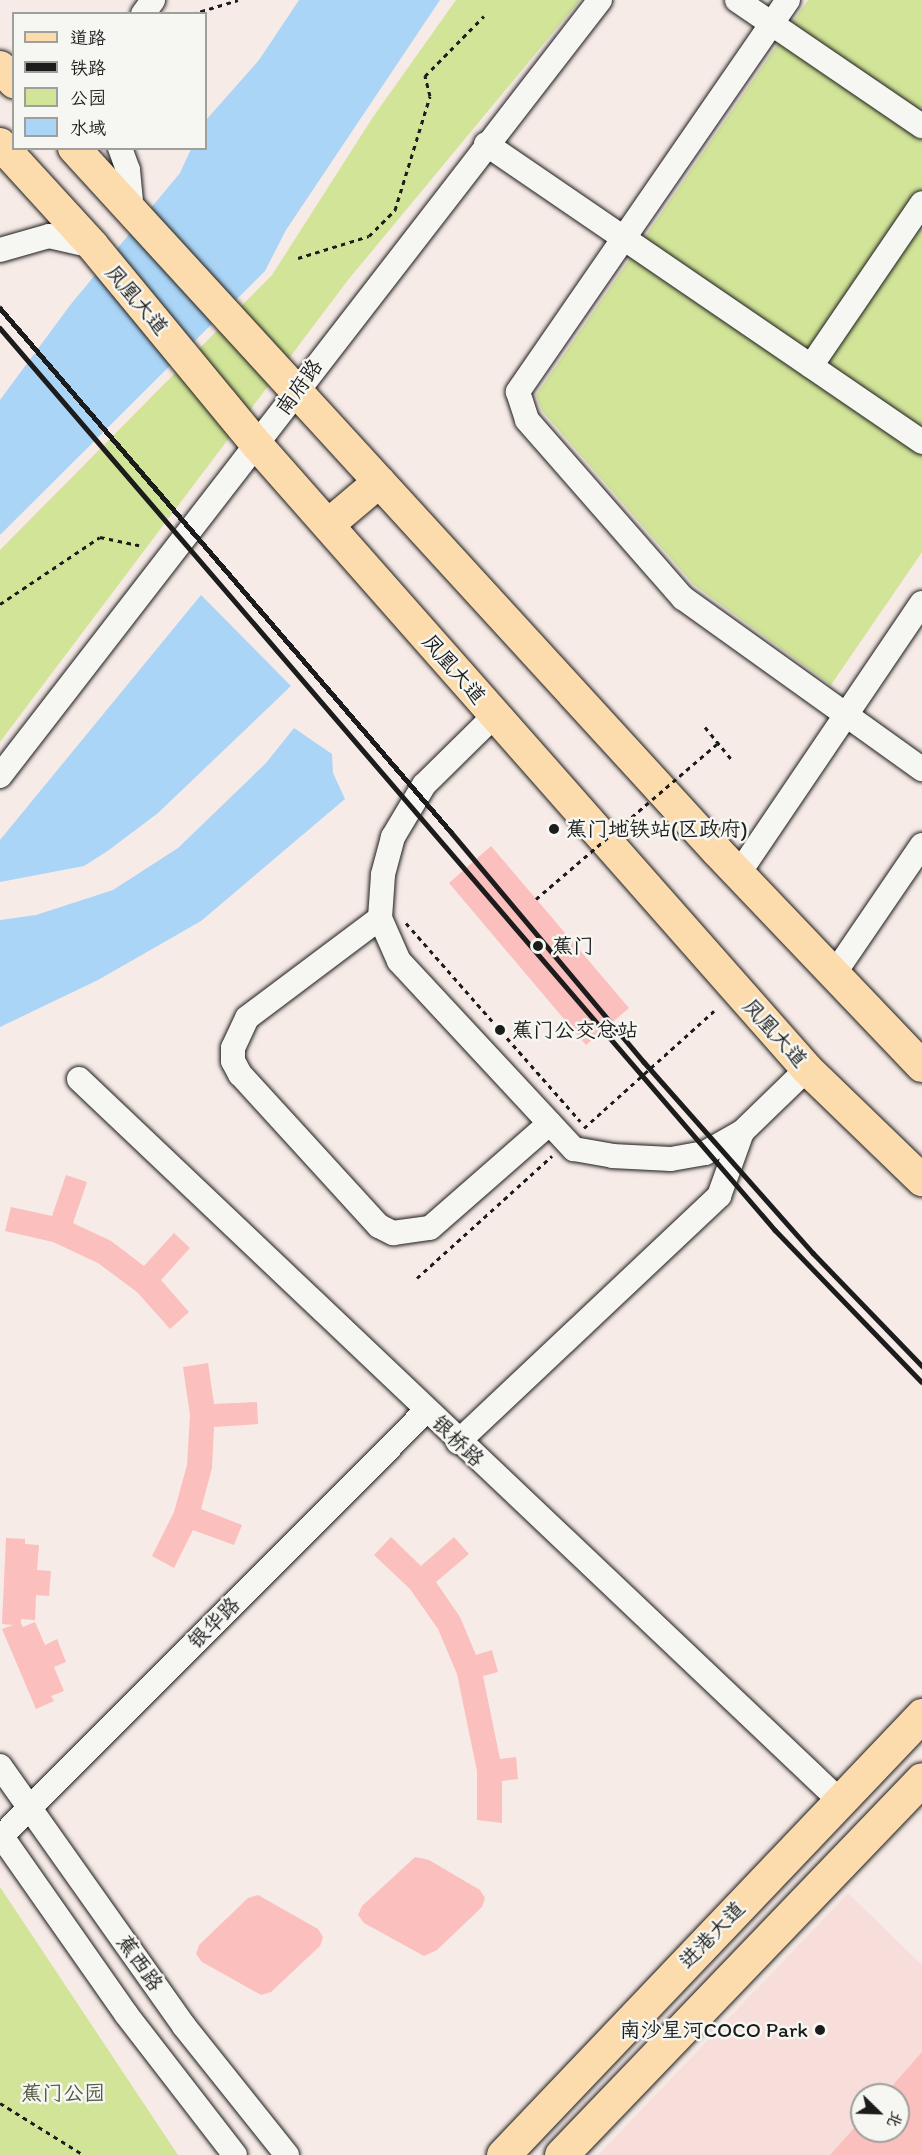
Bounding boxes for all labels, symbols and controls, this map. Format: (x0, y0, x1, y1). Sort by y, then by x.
legend (12, 12, 207, 150)
text: 道路 (70, 27, 106, 49)
text: 铁路 (70, 57, 106, 79)
text: 公园 (70, 87, 106, 109)
text: 水域 (70, 117, 106, 139)
street label: 凤凰大道 (100, 260, 174, 340)
street label: 南府路 (270, 354, 328, 420)
street label: 凤凰大道 (417, 629, 491, 709)
place label: 蕉门地铁站(区政府) (566, 816, 748, 842)
marker: 蕉门地铁站(区政府) (547, 822, 561, 836)
place label: 蕉门 (552, 933, 594, 959)
marker: 蕉门 (529, 937, 547, 955)
street label: 凤凰大道 (738, 993, 812, 1073)
place label: 蕉门公交总站 (512, 1017, 638, 1043)
marker: 蕉门公交总站 (493, 1023, 507, 1037)
street label: 银桥路 (427, 1410, 489, 1472)
street label: 银华路 (183, 1592, 245, 1654)
street label: 进港大道 (674, 1896, 750, 1974)
street label: 蕉西路 (112, 1930, 168, 1996)
place label: 南沙星河COCO Park (621, 2017, 808, 2043)
marker: 南沙星河COCO Park (813, 2023, 827, 2037)
park label: 蕉门公园 (21, 2080, 105, 2106)
north arrow (850, 2083, 910, 2143)
text: 北 (883, 2108, 907, 2131)

